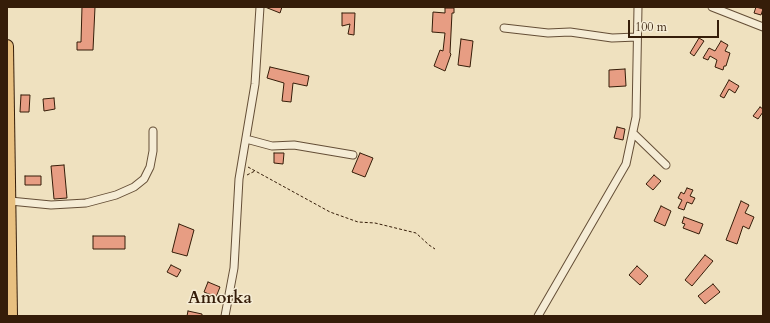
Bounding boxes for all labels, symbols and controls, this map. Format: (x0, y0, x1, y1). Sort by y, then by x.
scale bar (630, 12, 721, 38)
text: 100 m (635, 19, 667, 35)
district label: Amorka (188, 289, 252, 309)

